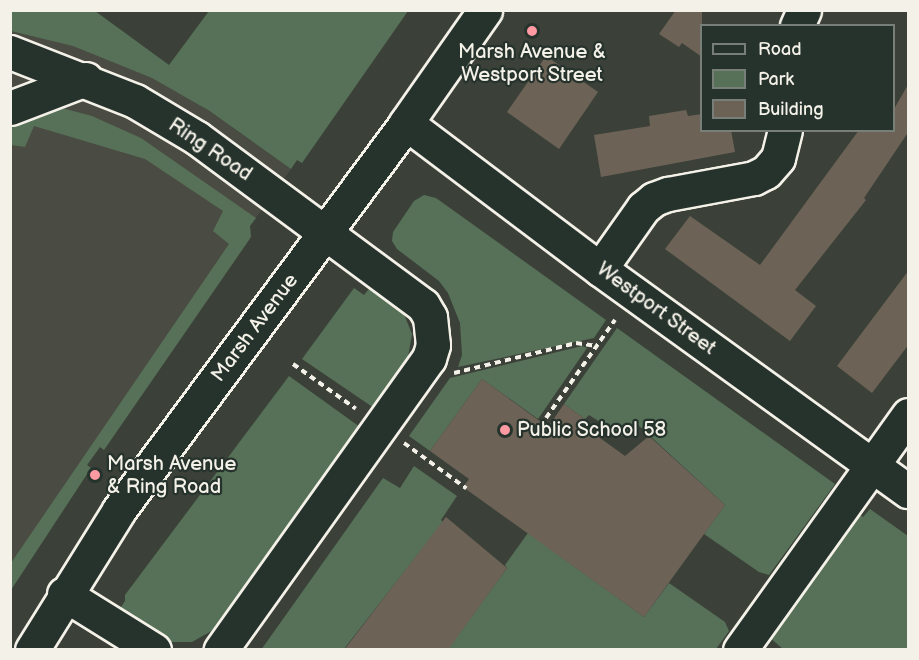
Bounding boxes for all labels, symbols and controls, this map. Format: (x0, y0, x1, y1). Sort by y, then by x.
marker: Marsh Avenue & Westport Street (525, 24, 539, 38)
legend (700, 24, 895, 132)
text: Road (758, 39, 802, 60)
place label: Marsh Avenue & Westport Street (458, 41, 606, 88)
text: Park (758, 69, 794, 90)
text: Building (758, 99, 824, 120)
street label: Ring Road (164, 113, 256, 187)
street label: Westport Street (592, 258, 720, 360)
street label: Marsh Avenue (207, 269, 303, 387)
place label: Public School 58 (517, 418, 667, 442)
marker: Public School 58 (498, 423, 512, 437)
place label: Marsh Avenue & Ring Road (107, 452, 236, 499)
marker: Marsh Avenue & Ring Road (88, 468, 102, 482)

